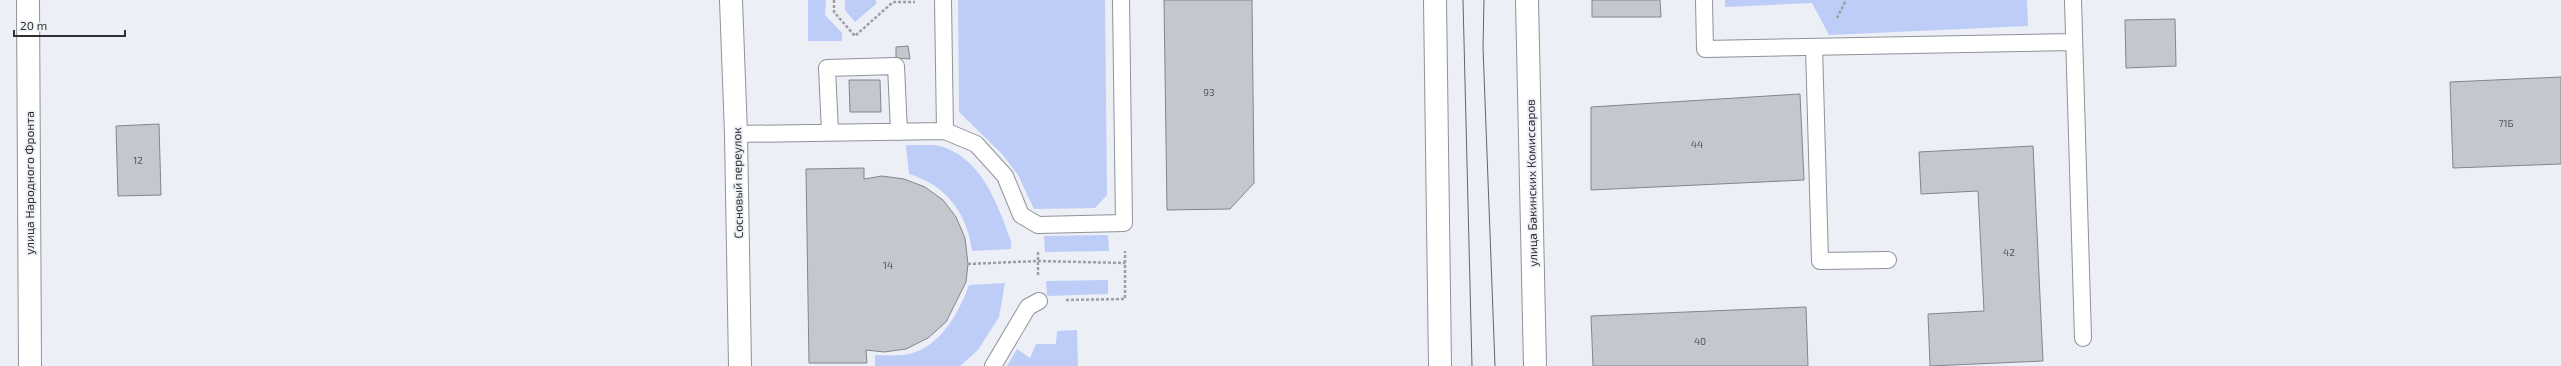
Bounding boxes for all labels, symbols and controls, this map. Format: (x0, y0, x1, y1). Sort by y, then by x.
scale bar (14, 12, 125, 38)
text: 20 m (20, 18, 47, 32)
house number: 93 (1203, 86, 1215, 98)
street label: улица Бакинских Комиссаров (1523, 99, 1540, 267)
street label: улица Народного Фронта (22, 111, 37, 255)
house number: 71Б (2498, 117, 2514, 129)
street label: Сосновый переулок (729, 127, 746, 239)
house number: 44 (1691, 138, 1703, 150)
house number: 12 (133, 154, 143, 166)
house number: 42 (2003, 246, 2015, 258)
house number: 14 (883, 259, 893, 271)
house number: 40 (1694, 335, 1706, 347)

